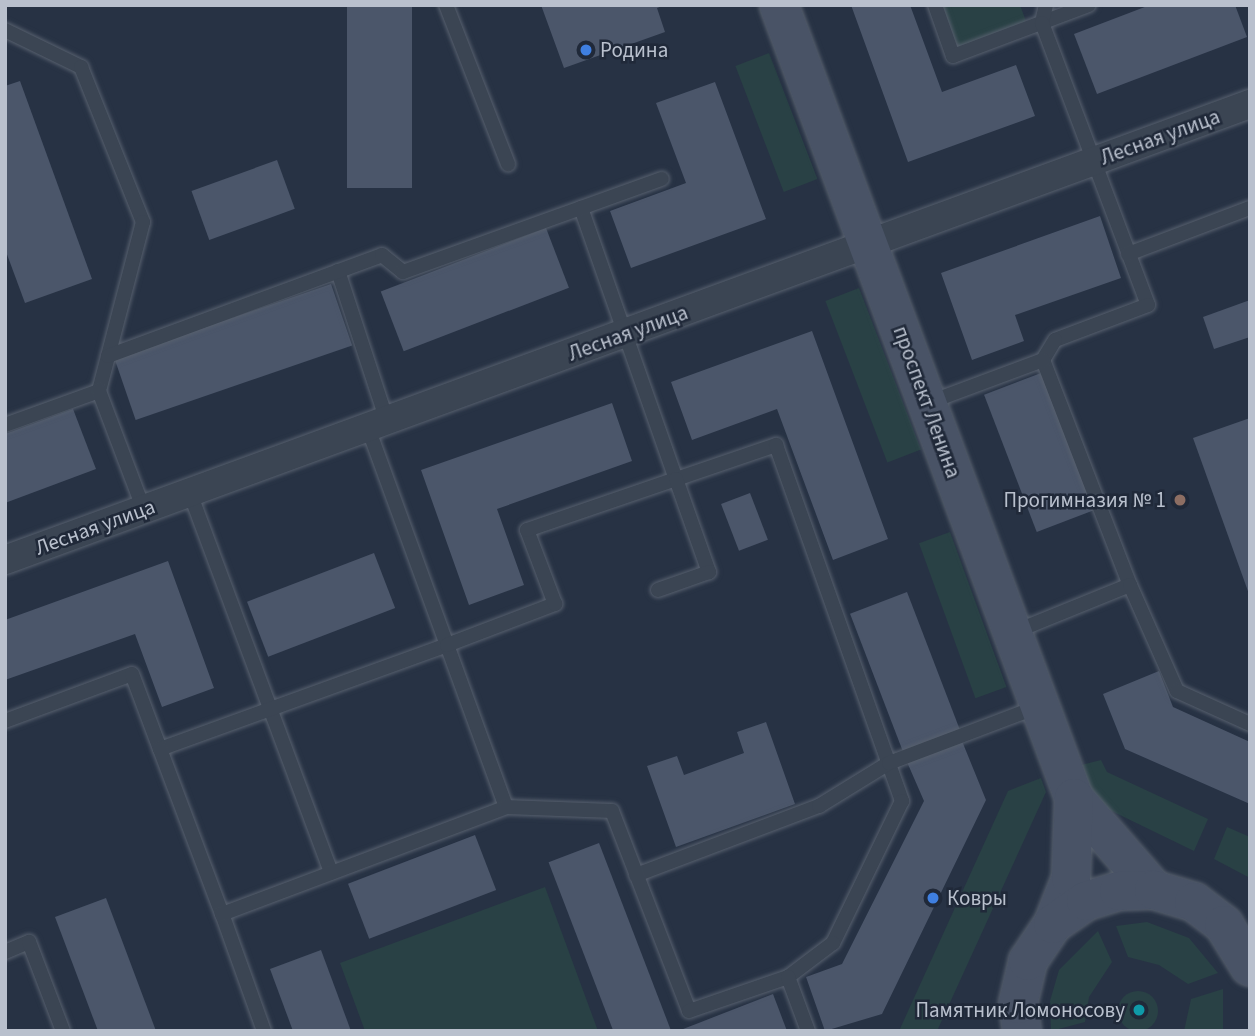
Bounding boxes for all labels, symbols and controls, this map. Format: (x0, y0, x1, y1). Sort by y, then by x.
place label: Родина (600, 37, 668, 63)
marker: Родина (578, 42, 594, 58)
street label: Лесная улица (1097, 104, 1223, 170)
street label: Лесная улица (565, 300, 691, 366)
street label: проспект Ленина (888, 323, 966, 481)
place label: Прогимназия № 1 (1003, 487, 1166, 513)
marker: Прогимназия № 1 (1172, 492, 1188, 508)
street label: Лесная улица (32, 494, 158, 560)
place label: Ковры (947, 885, 1007, 911)
marker: Ковры (925, 890, 941, 906)
place label: Памятник Ломоносову (915, 997, 1125, 1023)
marker: Памятник Ломоносову (1131, 1002, 1147, 1018)

